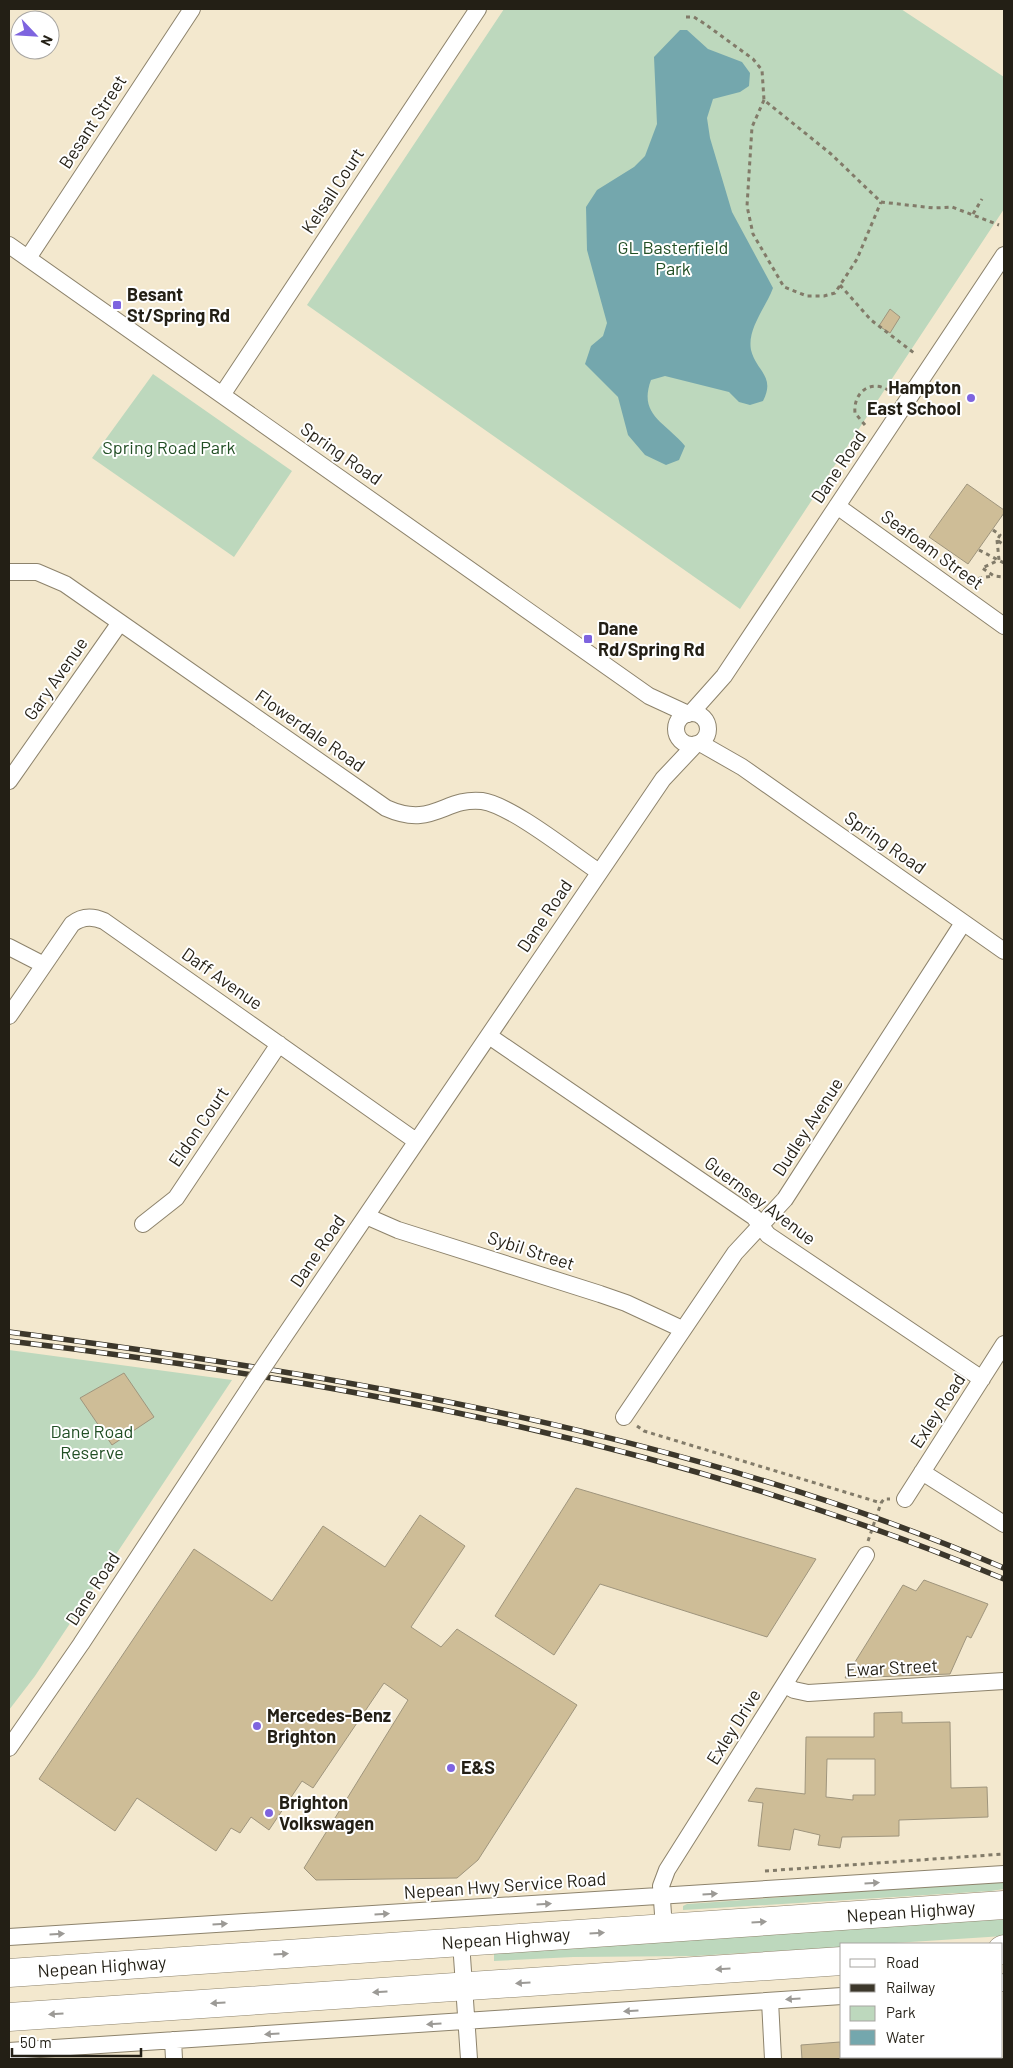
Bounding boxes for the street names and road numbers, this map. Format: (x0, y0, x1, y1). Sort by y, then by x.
street label: Besant Street (54, 70, 131, 173)
street label: Kelsall Court (296, 143, 368, 238)
street label: Spring Road (297, 417, 387, 489)
street label: Dane Road (806, 426, 870, 507)
street label: Seafoam Street (877, 505, 988, 594)
street label: Gary Avenue (19, 633, 92, 724)
street label: Flowerdale Road (252, 684, 370, 776)
street label: Spring Road (841, 806, 931, 878)
street label: Dane Road (512, 875, 576, 956)
street label: Daff Avenue (178, 942, 267, 1014)
street label: Dudley Avenue (767, 1073, 847, 1180)
street label: Eldon Court (163, 1082, 233, 1171)
street label: Guernsey Avenue (701, 1151, 821, 1249)
street label: Dane Road (285, 1210, 349, 1291)
street label: Sybil Street (485, 1226, 578, 1274)
street label: Exley Road (905, 1369, 969, 1452)
street label: Dane Road (60, 1548, 124, 1629)
street label: Ewar Street (845, 1654, 939, 1680)
street label: Exley Drive (701, 1685, 765, 1768)
street label: Nepean Hwy Service Road (403, 1867, 607, 1903)
street label: Nepean Highway (846, 1896, 976, 1926)
street label: Nepean Highway (441, 1923, 571, 1953)
street label: Nepean Highway (37, 1951, 167, 1981)

